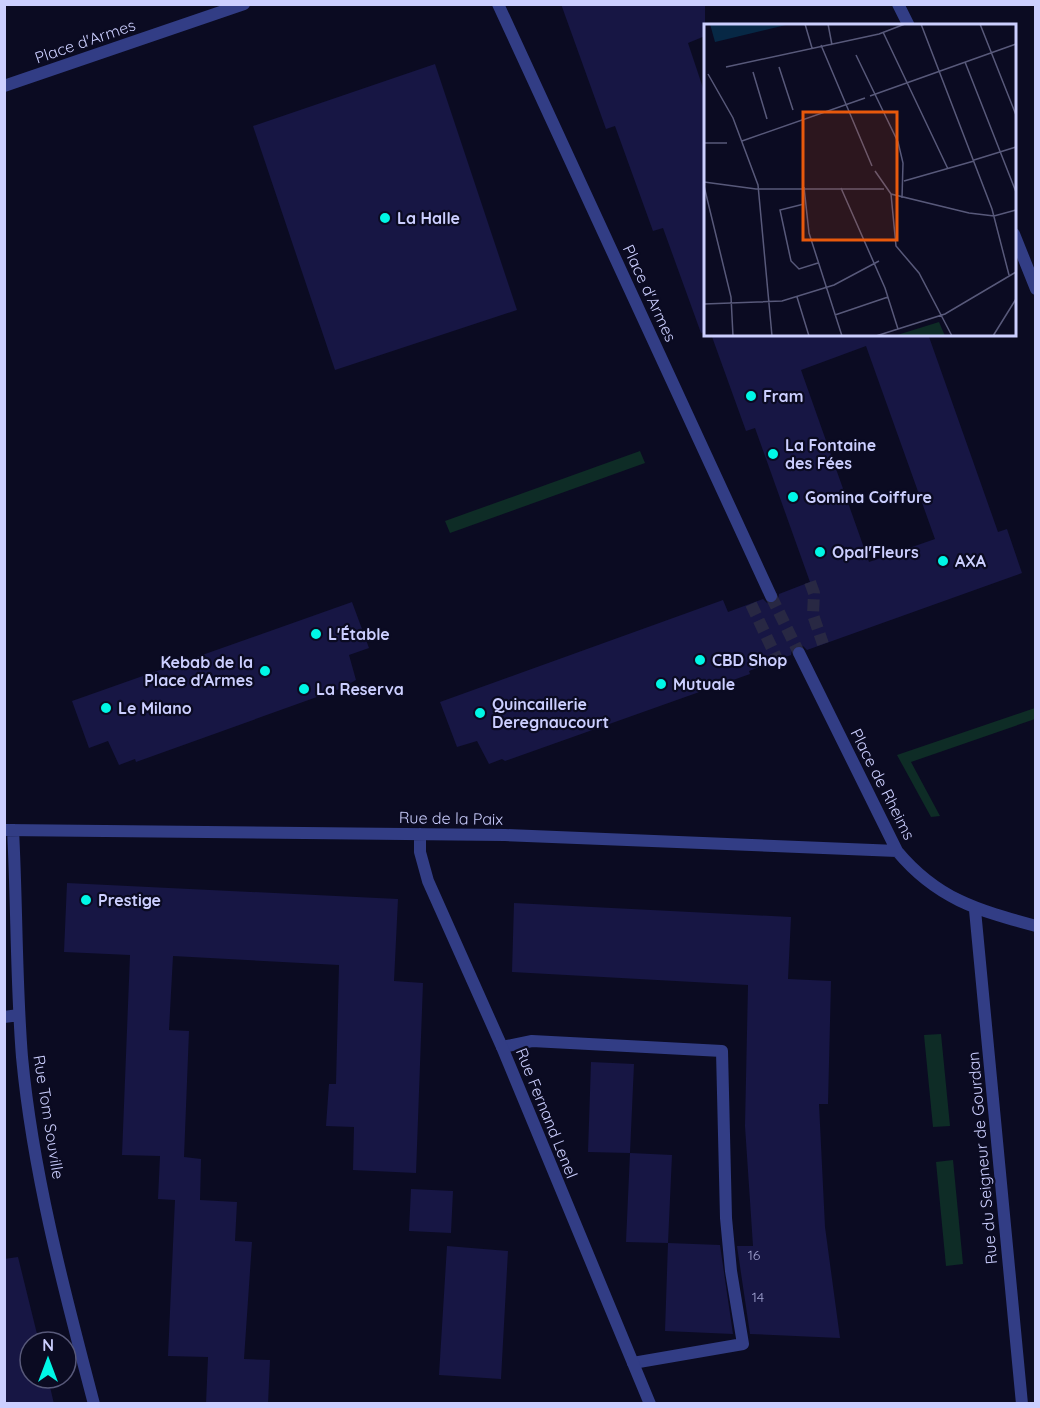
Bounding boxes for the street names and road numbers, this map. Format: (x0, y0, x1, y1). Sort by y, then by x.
street label: Place d'Armes (32, 14, 138, 68)
street label: Place d'Armes (619, 241, 681, 345)
street label: Place de Rheims (846, 725, 920, 843)
street label: Rue de la Paix (399, 807, 504, 829)
street label: Rue Fernand Lenel (512, 1045, 582, 1181)
street label: Rue du Seigneur de Gourdan (963, 1051, 1001, 1265)
street label: Rue Tom Souville (29, 1054, 69, 1180)

